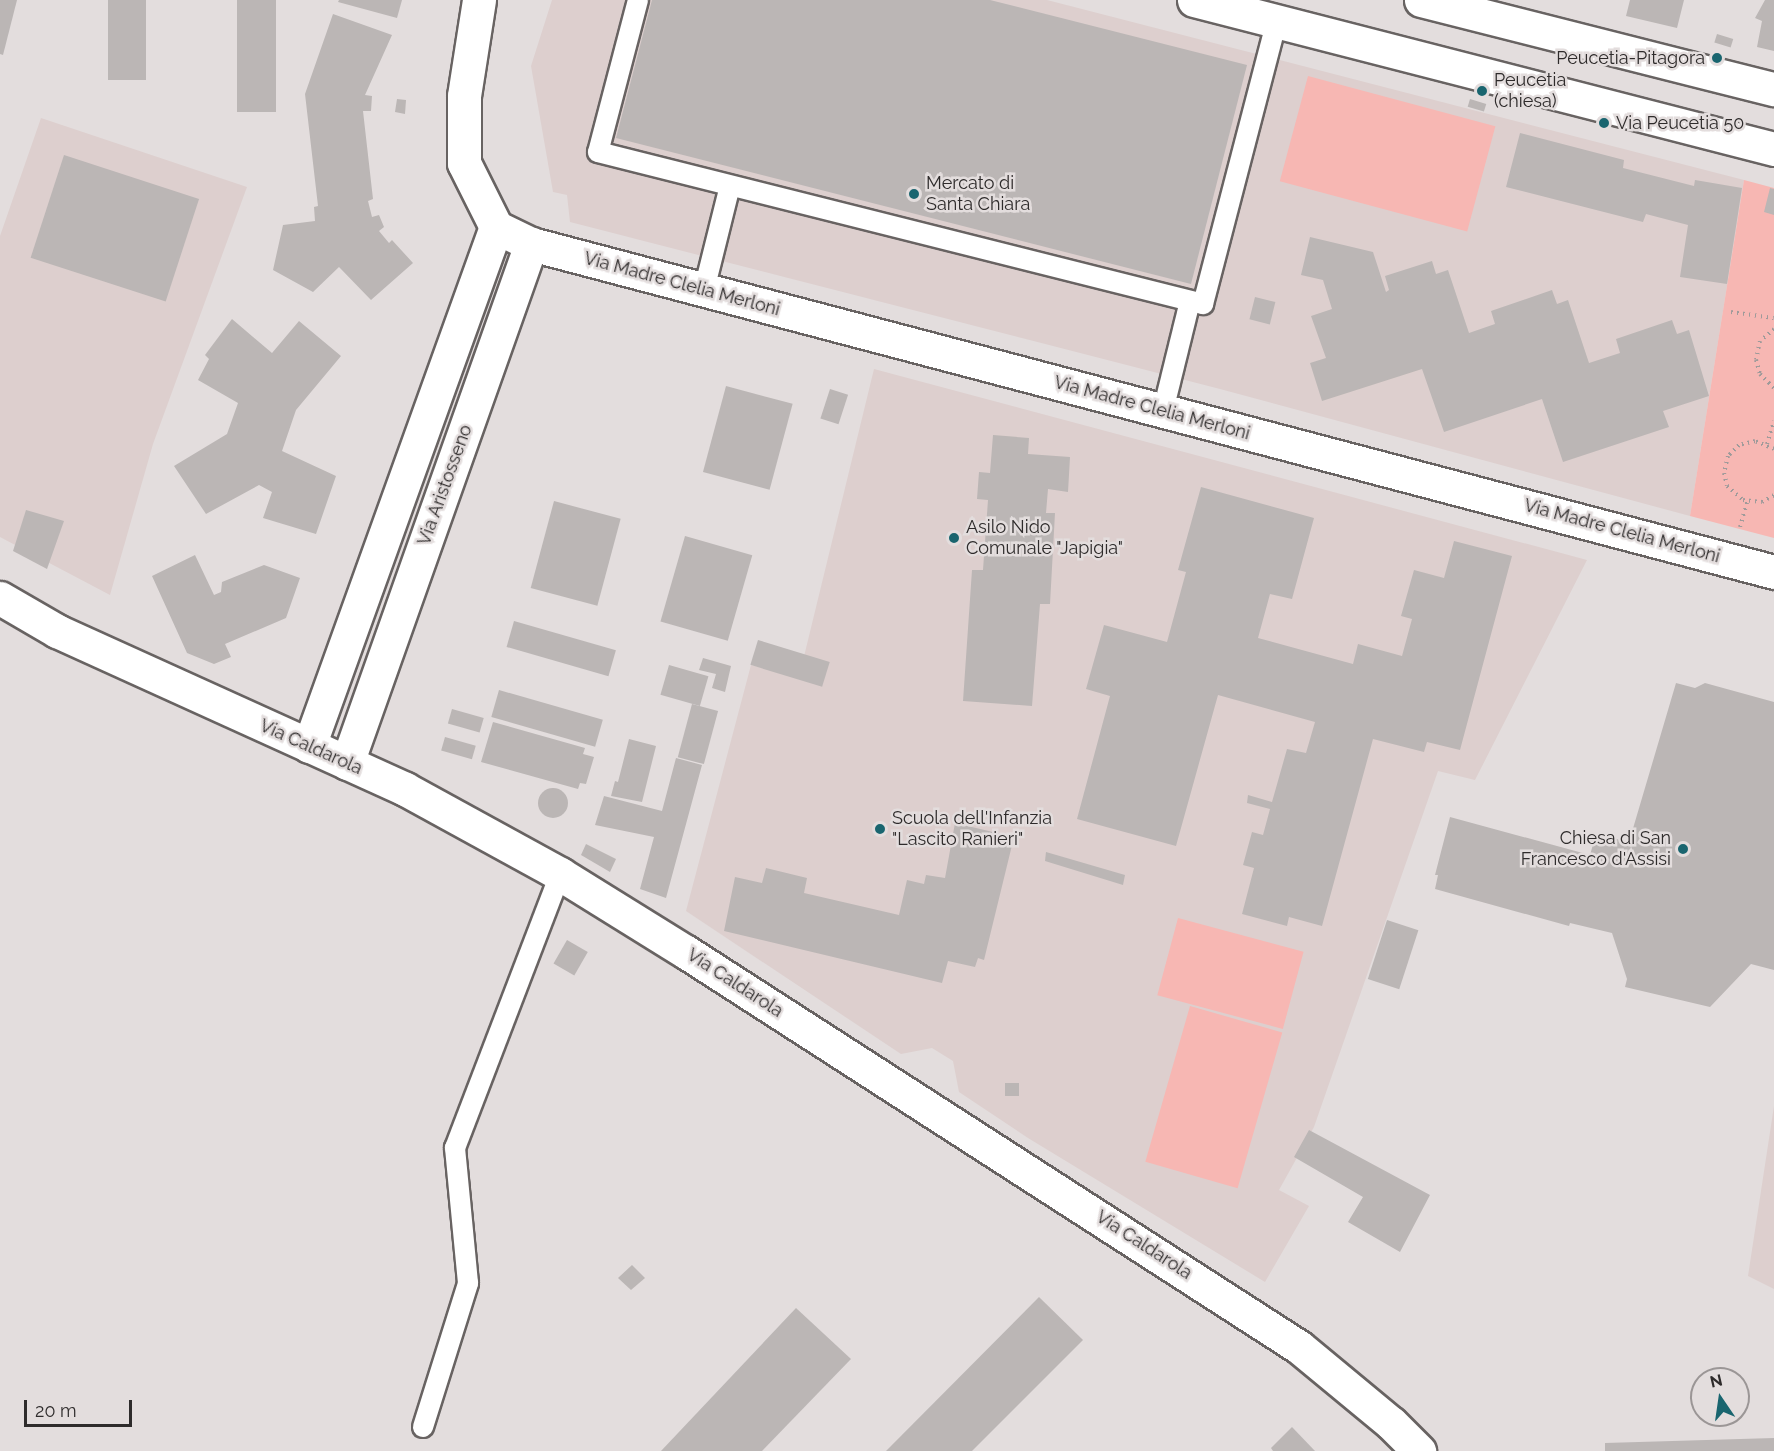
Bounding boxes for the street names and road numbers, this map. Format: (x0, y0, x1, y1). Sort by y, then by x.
street label: Via Madre Clelia Merloni (582, 247, 782, 321)
street label: Via Madre Clelia Merloni (1052, 371, 1252, 445)
street label: Via Aristosseno (413, 421, 477, 549)
street label: Via Madre Clelia Merloni (1522, 494, 1722, 568)
street label: Via Caldarola (256, 715, 366, 779)
street label: Via Caldarola (683, 944, 787, 1022)
street label: Via Caldarola (1092, 1206, 1196, 1284)

